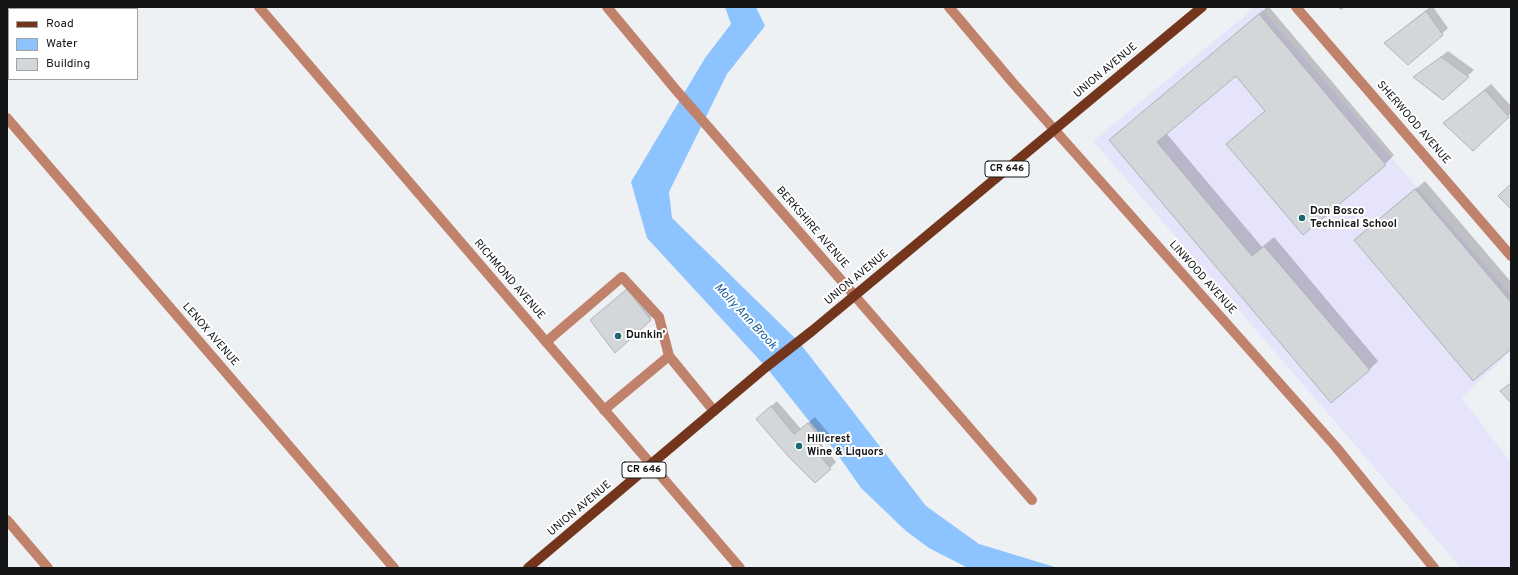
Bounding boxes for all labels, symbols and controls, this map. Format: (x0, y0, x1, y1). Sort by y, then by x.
legend (8, 8, 138, 80)
text: Road (46, 16, 74, 32)
text: Water (46, 36, 78, 52)
street label: UNION AVENUE (1072, 41, 1140, 101)
text: Building (46, 56, 90, 72)
street label: SHERWOOD AVENUE (1374, 79, 1452, 167)
road number: CR 646 (985, 161, 1029, 177)
street label: BERKSHIRE AVENUE (773, 185, 851, 271)
place label: Don Bosco Technical School (1310, 205, 1397, 231)
marker: Don Bosco Technical School (1297, 213, 1307, 223)
street label: RICHMOND AVENUE (471, 237, 547, 323)
street label: LINWOOD AVENUE (1166, 239, 1238, 317)
street label: UNION AVENUE (823, 248, 891, 308)
water label: Molly Ann Brook (711, 281, 779, 353)
street label: LENOX AVENUE (179, 301, 241, 369)
place label: Dunkin’ (626, 329, 665, 343)
marker: Dunkin’ (613, 331, 623, 341)
place label: Hillcrest Wine & Liquors (807, 433, 884, 459)
marker: Hillcrest Wine & Liquors (794, 441, 804, 451)
road number: CR 646 (622, 462, 666, 478)
street label: UNION AVENUE (546, 479, 614, 539)

